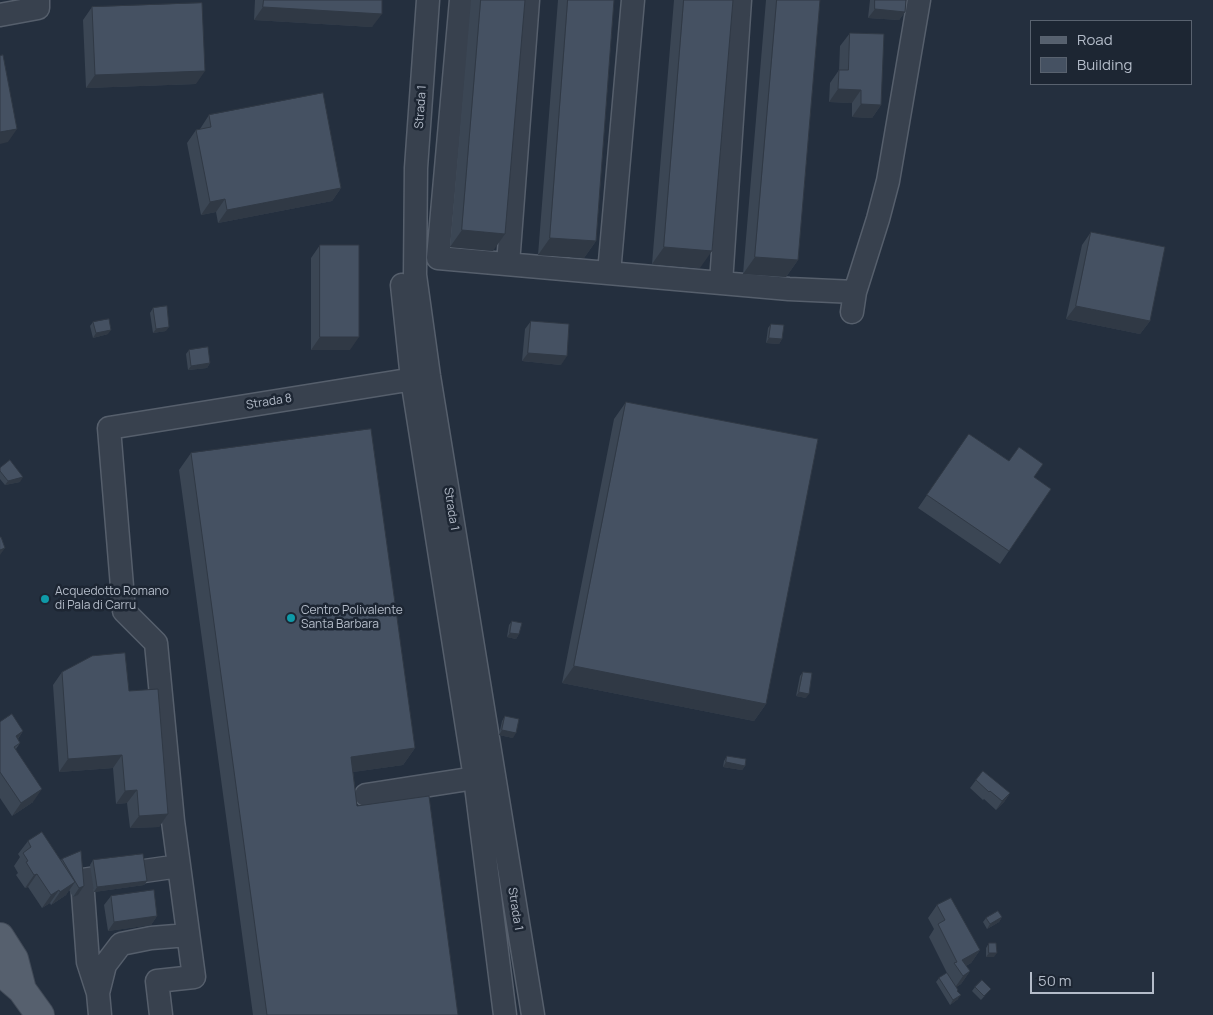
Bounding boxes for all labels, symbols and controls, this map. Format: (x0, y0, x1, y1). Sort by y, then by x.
legend (1030, 20, 1193, 85)
text: Road (1077, 29, 1113, 50)
text: Building (1077, 54, 1132, 75)
street label: Strada 1 (412, 85, 430, 129)
street label: Strada 8 (245, 391, 293, 413)
street label: Strada 1 (440, 486, 462, 532)
place label: Acquedotto Romano di Pala di Carru (55, 585, 169, 613)
marker: Acquedotto Romano di Pala di Carru (39, 593, 51, 605)
place label: Centro Polivalente Santa Barbara (301, 604, 403, 632)
marker: Centro Polivalente Santa Barbara (285, 612, 297, 624)
street label: Strada 1 (504, 886, 526, 932)
scale bar (1033, 962, 1157, 994)
text: 50 m (1038, 970, 1072, 991)

